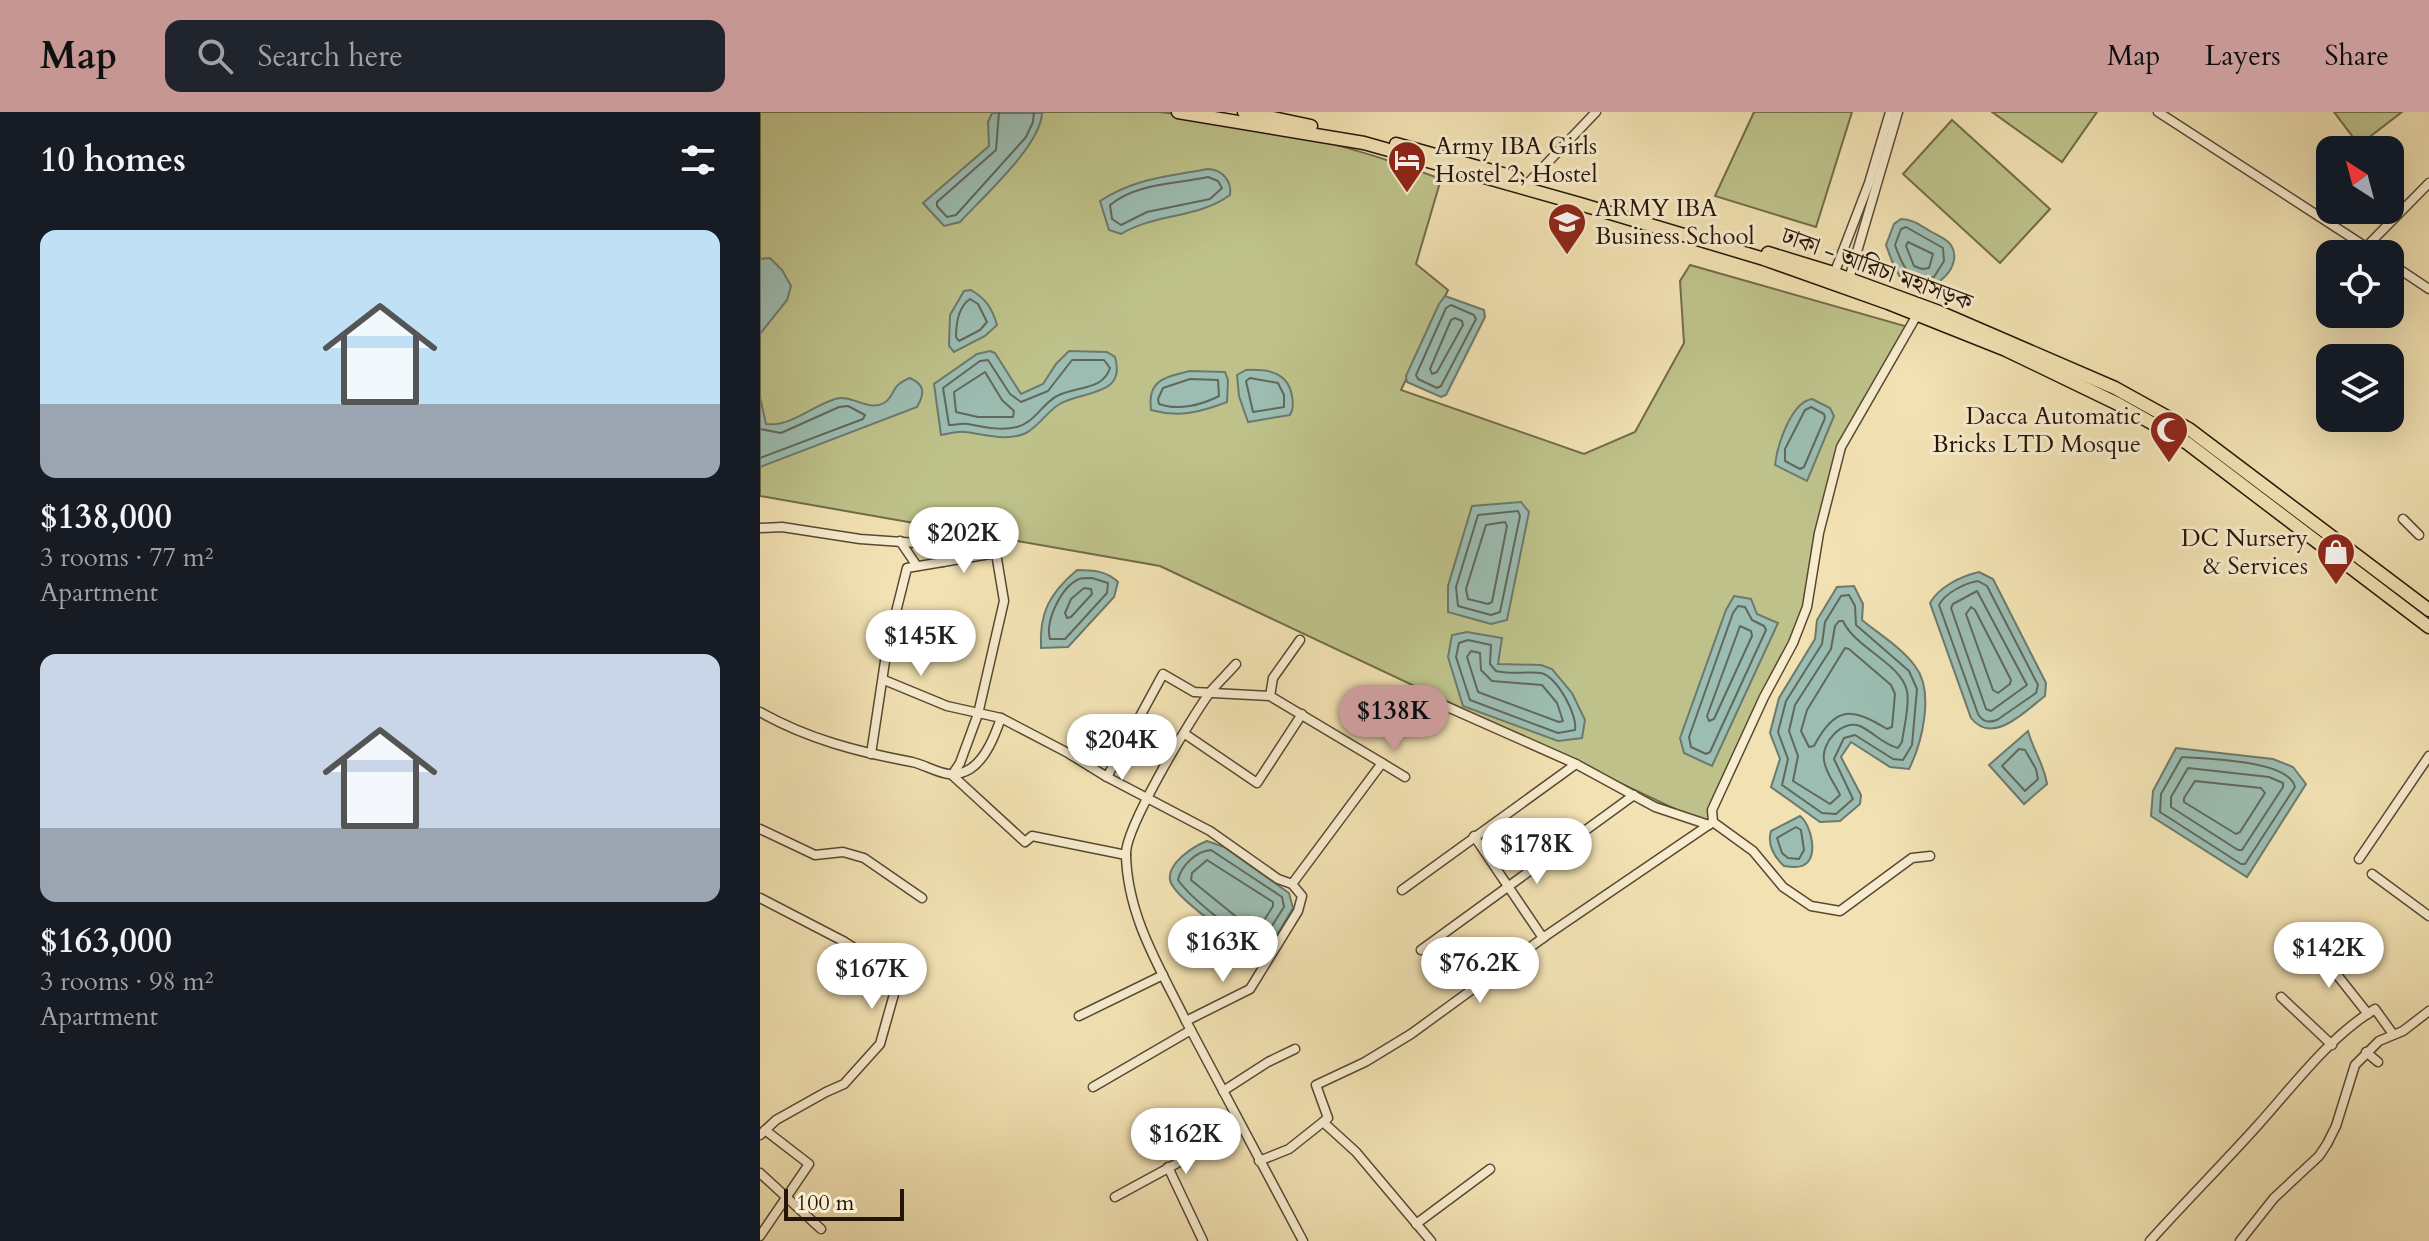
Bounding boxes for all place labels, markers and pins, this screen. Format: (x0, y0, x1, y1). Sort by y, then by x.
place label: Army IBA Girls Hostel 2, Hostel (1435, 130, 1598, 191)
hotel icon: Army IBA Girls Hostel 2, Hostel (1386, 139, 1428, 194)
place label: ARMY IBA Business School (1595, 192, 1755, 253)
school or university icon: ARMY IBA Business School (1546, 201, 1588, 256)
place label: Dacca Automatic Bricks LTD Mosque (1932, 400, 2141, 461)
mosque icon: Dacca Automatic Bricks LTD Mosque (2148, 409, 2190, 464)
pin: $202K (908, 507, 1020, 575)
place label: DC Nursery & Services (2181, 522, 2308, 583)
shop icon: DC Nursery & Services (2315, 531, 2357, 586)
pin: $145K (865, 610, 977, 678)
pin: $138K (1338, 685, 1450, 753)
pin: $204K (1066, 714, 1178, 782)
pin: $178K (1481, 818, 1593, 886)
pin: $163K (1167, 916, 1279, 984)
pin: $142K (2273, 922, 2385, 990)
pin: $76.2K (1415, 937, 1545, 1005)
pin: $167K (816, 943, 928, 1011)
pin: $162K (1130, 1108, 1242, 1176)

